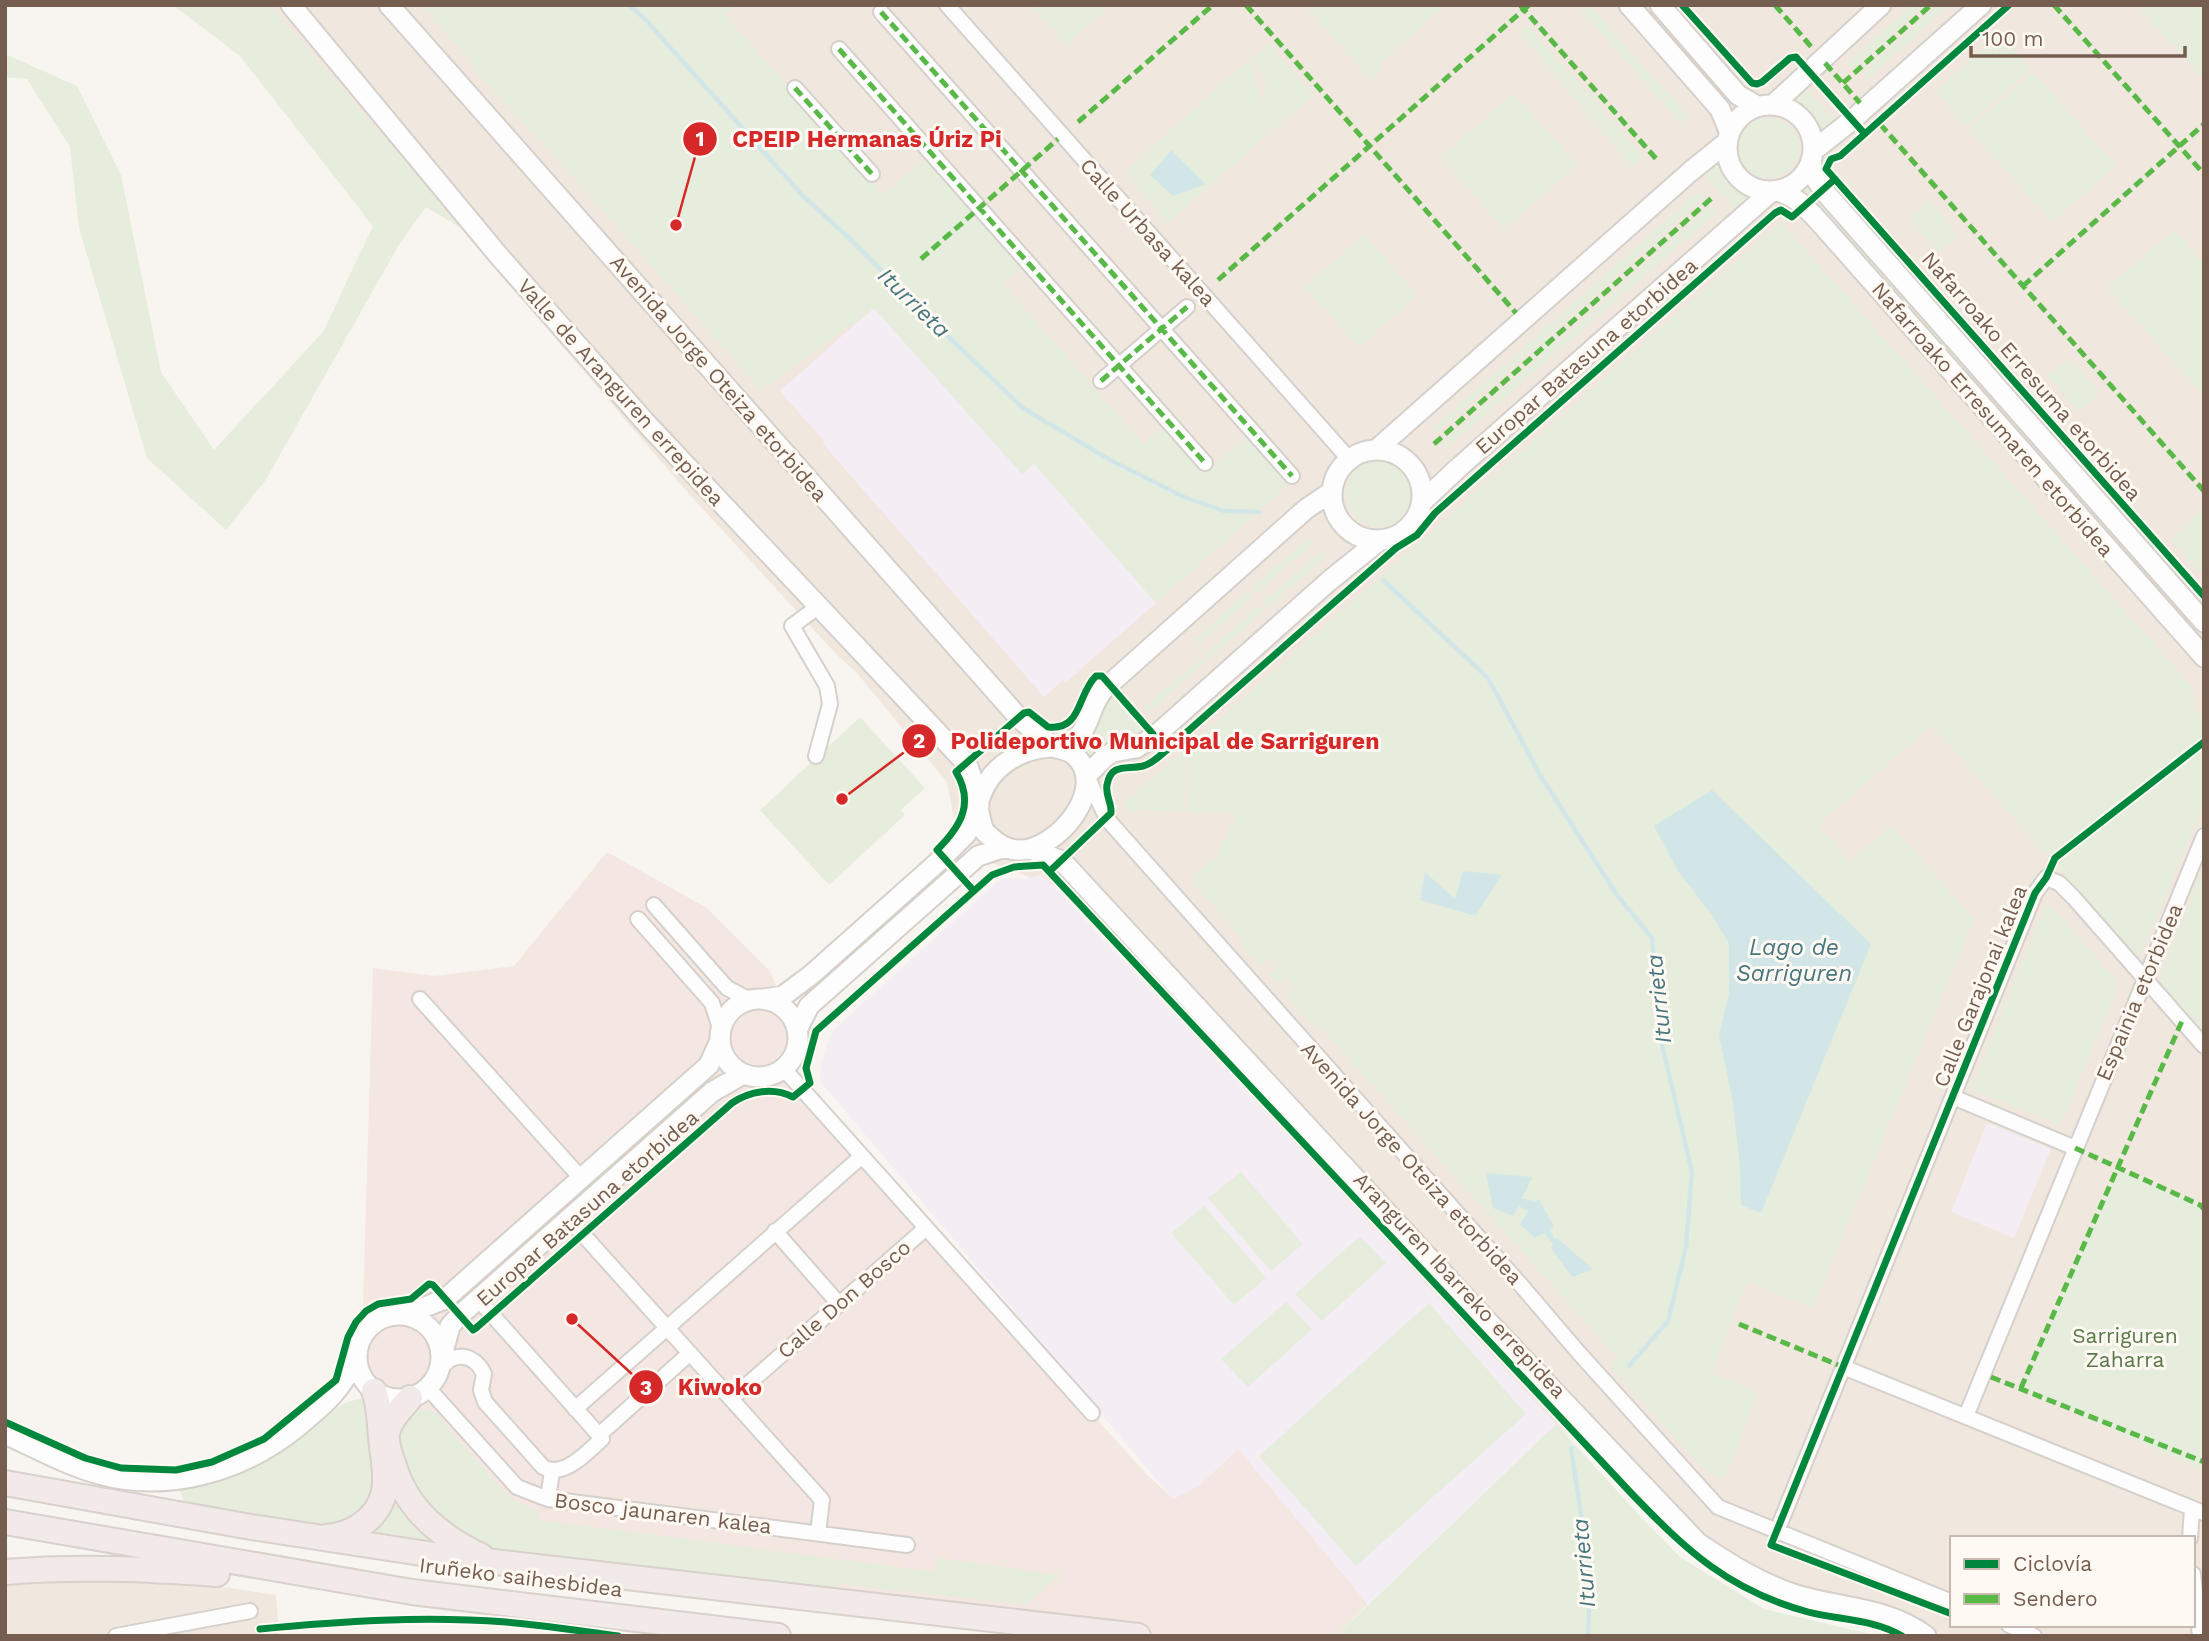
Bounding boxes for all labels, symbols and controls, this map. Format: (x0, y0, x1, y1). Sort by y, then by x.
scale bar (1971, 14, 2184, 58)
text: 100 m (1982, 26, 2044, 51)
callout: CPEIP Hermanas Úriz Pi (683, 117, 1016, 161)
text: 1 (695, 126, 705, 151)
text: CPEIP Hermanas Úriz Pi (732, 126, 1002, 153)
street label: Calle Urbasa kalea (1075, 153, 1221, 311)
street label: Nafarroako Erresuma etorbidea (1917, 246, 2147, 506)
street label: Avenida Jorge Oteiza etorbidea (605, 250, 833, 506)
street label: Europar Batasuna etorbidea (1470, 253, 1702, 459)
water label: Iturrieta (872, 262, 956, 344)
street label: Valle de Aranguren errepidea (512, 273, 730, 511)
street label: Nafarroako Erresumaren etorbidea (1867, 277, 2119, 561)
callout: Polideportivo Municipal de Sarriguren (901, 719, 1393, 763)
text: 2 (913, 728, 925, 753)
text: Polideportivo Municipal de Sarriguren (951, 728, 1379, 755)
street label: Calle Garajonai kalea (1928, 881, 2032, 1091)
street label: Espainia etorbidea (2090, 900, 2188, 1084)
water label: Lago de Sarriguren (1736, 934, 1852, 987)
water label: Iturrieta (1641, 953, 1677, 1045)
street label: Avenida Jorge Oteiza etorbidea (1296, 1036, 1528, 1290)
street label: Europar Batasuna etorbidea (471, 1105, 703, 1311)
street label: Aranguren Ibarreko errepidea (1349, 1167, 1572, 1403)
street label: Calle Don Bosco (772, 1234, 916, 1364)
park label: Sarriguren Zaharra (2072, 1323, 2178, 1372)
callout: Kiwoko (629, 1365, 776, 1409)
text: Kiwoko (678, 1374, 762, 1401)
text: 3 (640, 1375, 652, 1400)
street label: Bosco jaunaren kalea (553, 1487, 773, 1539)
water label: Iturrieta (1567, 1517, 1601, 1609)
legend (1950, 1536, 2195, 1627)
text: Ciclovía (2013, 1551, 2092, 1576)
street label: Iruñeko saihesbidea (418, 1552, 624, 1602)
text: Sendero (2013, 1586, 2098, 1611)

